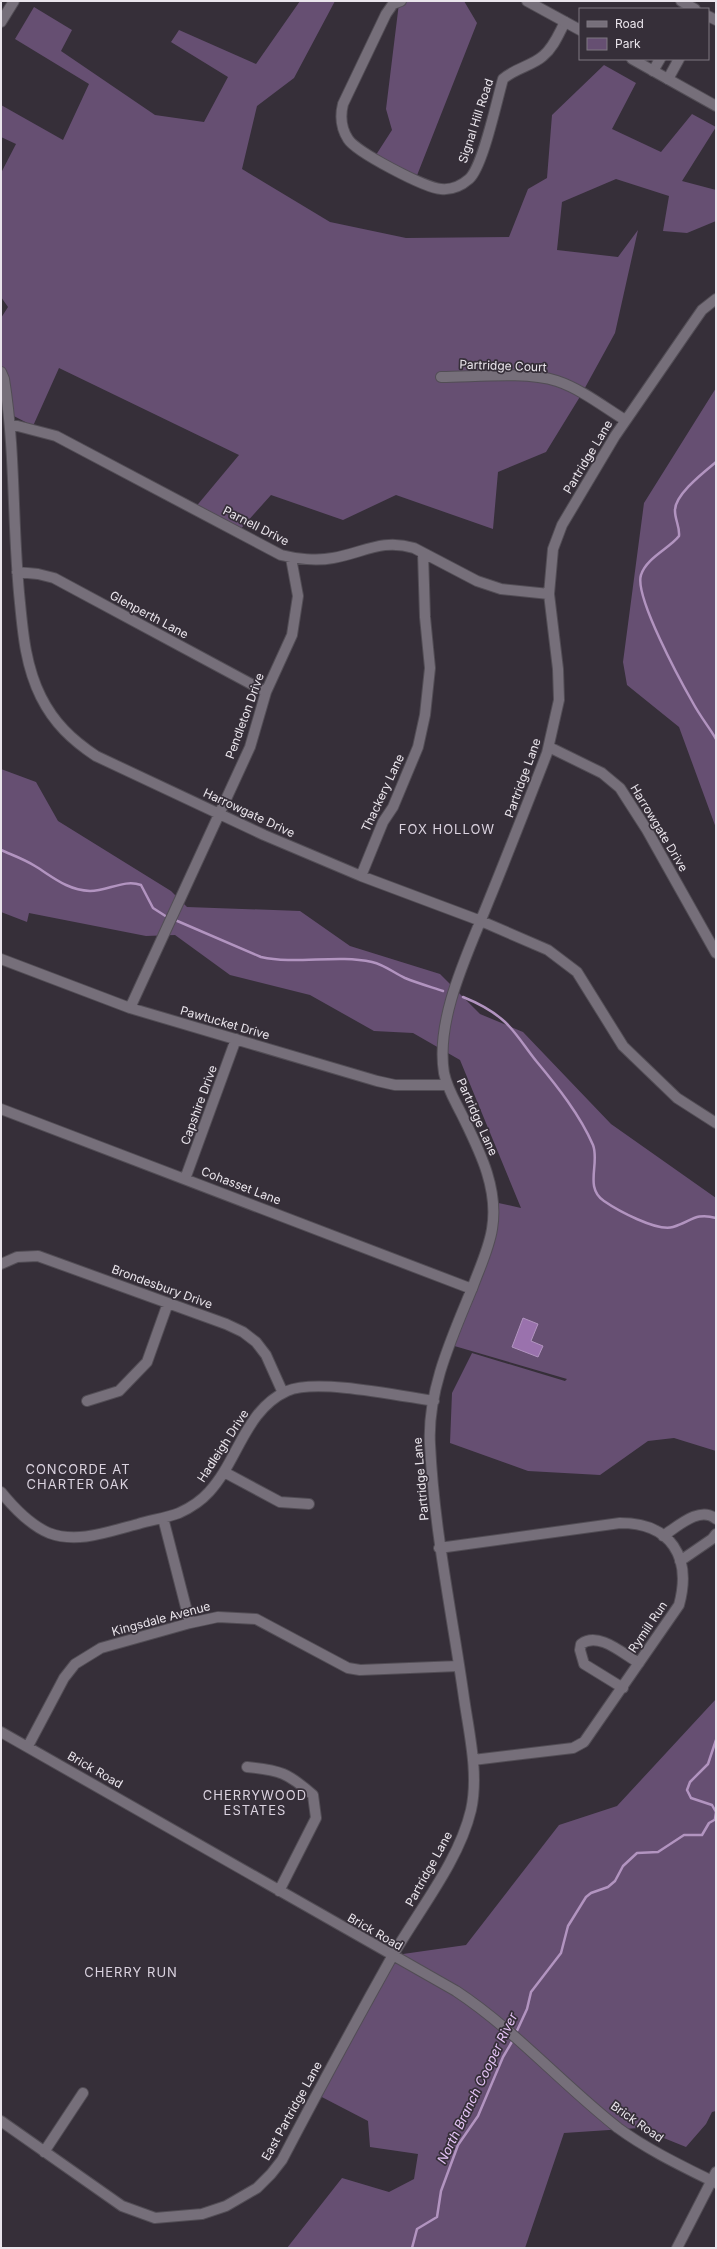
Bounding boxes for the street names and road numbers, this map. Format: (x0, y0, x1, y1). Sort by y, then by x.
street label: Signal Hill Road (455, 77, 496, 165)
street label: Partridge Court (459, 356, 547, 375)
street label: Partridge Lane (560, 417, 615, 496)
street label: Parnell Drive (221, 502, 292, 549)
street label: Glenperth Lane (107, 588, 191, 642)
street label: Pendleton Drive (222, 671, 267, 761)
street label: Partridge Lane (501, 736, 544, 820)
street label: Thackery Lane (358, 751, 407, 834)
street label: Harrowgate Drive (627, 781, 691, 874)
street label: Harrowgate Drive (201, 785, 297, 840)
street label: Pawtucket Drive (179, 1003, 272, 1042)
street label: Capshire Drive (177, 1063, 220, 1147)
street label: Partridge Lane (454, 1076, 501, 1158)
street label: Cohasset Lane (199, 1163, 283, 1208)
street label: Brondesbury Drive (110, 1261, 215, 1312)
street label: Hadleigh Drive (194, 1407, 252, 1485)
street label: Partridge Lane (409, 1437, 432, 1521)
street label: Kingsdale Avenue (110, 1598, 212, 1639)
street label: Rymill Run (625, 1598, 670, 1655)
street label: Brick Road (65, 1748, 126, 1791)
street label: Partridge Lane (402, 1829, 455, 1909)
street label: Brick Road (345, 1910, 406, 1953)
street label: East Partridge Lane (258, 2059, 325, 2163)
street label: Brick Road (608, 2098, 667, 2145)

